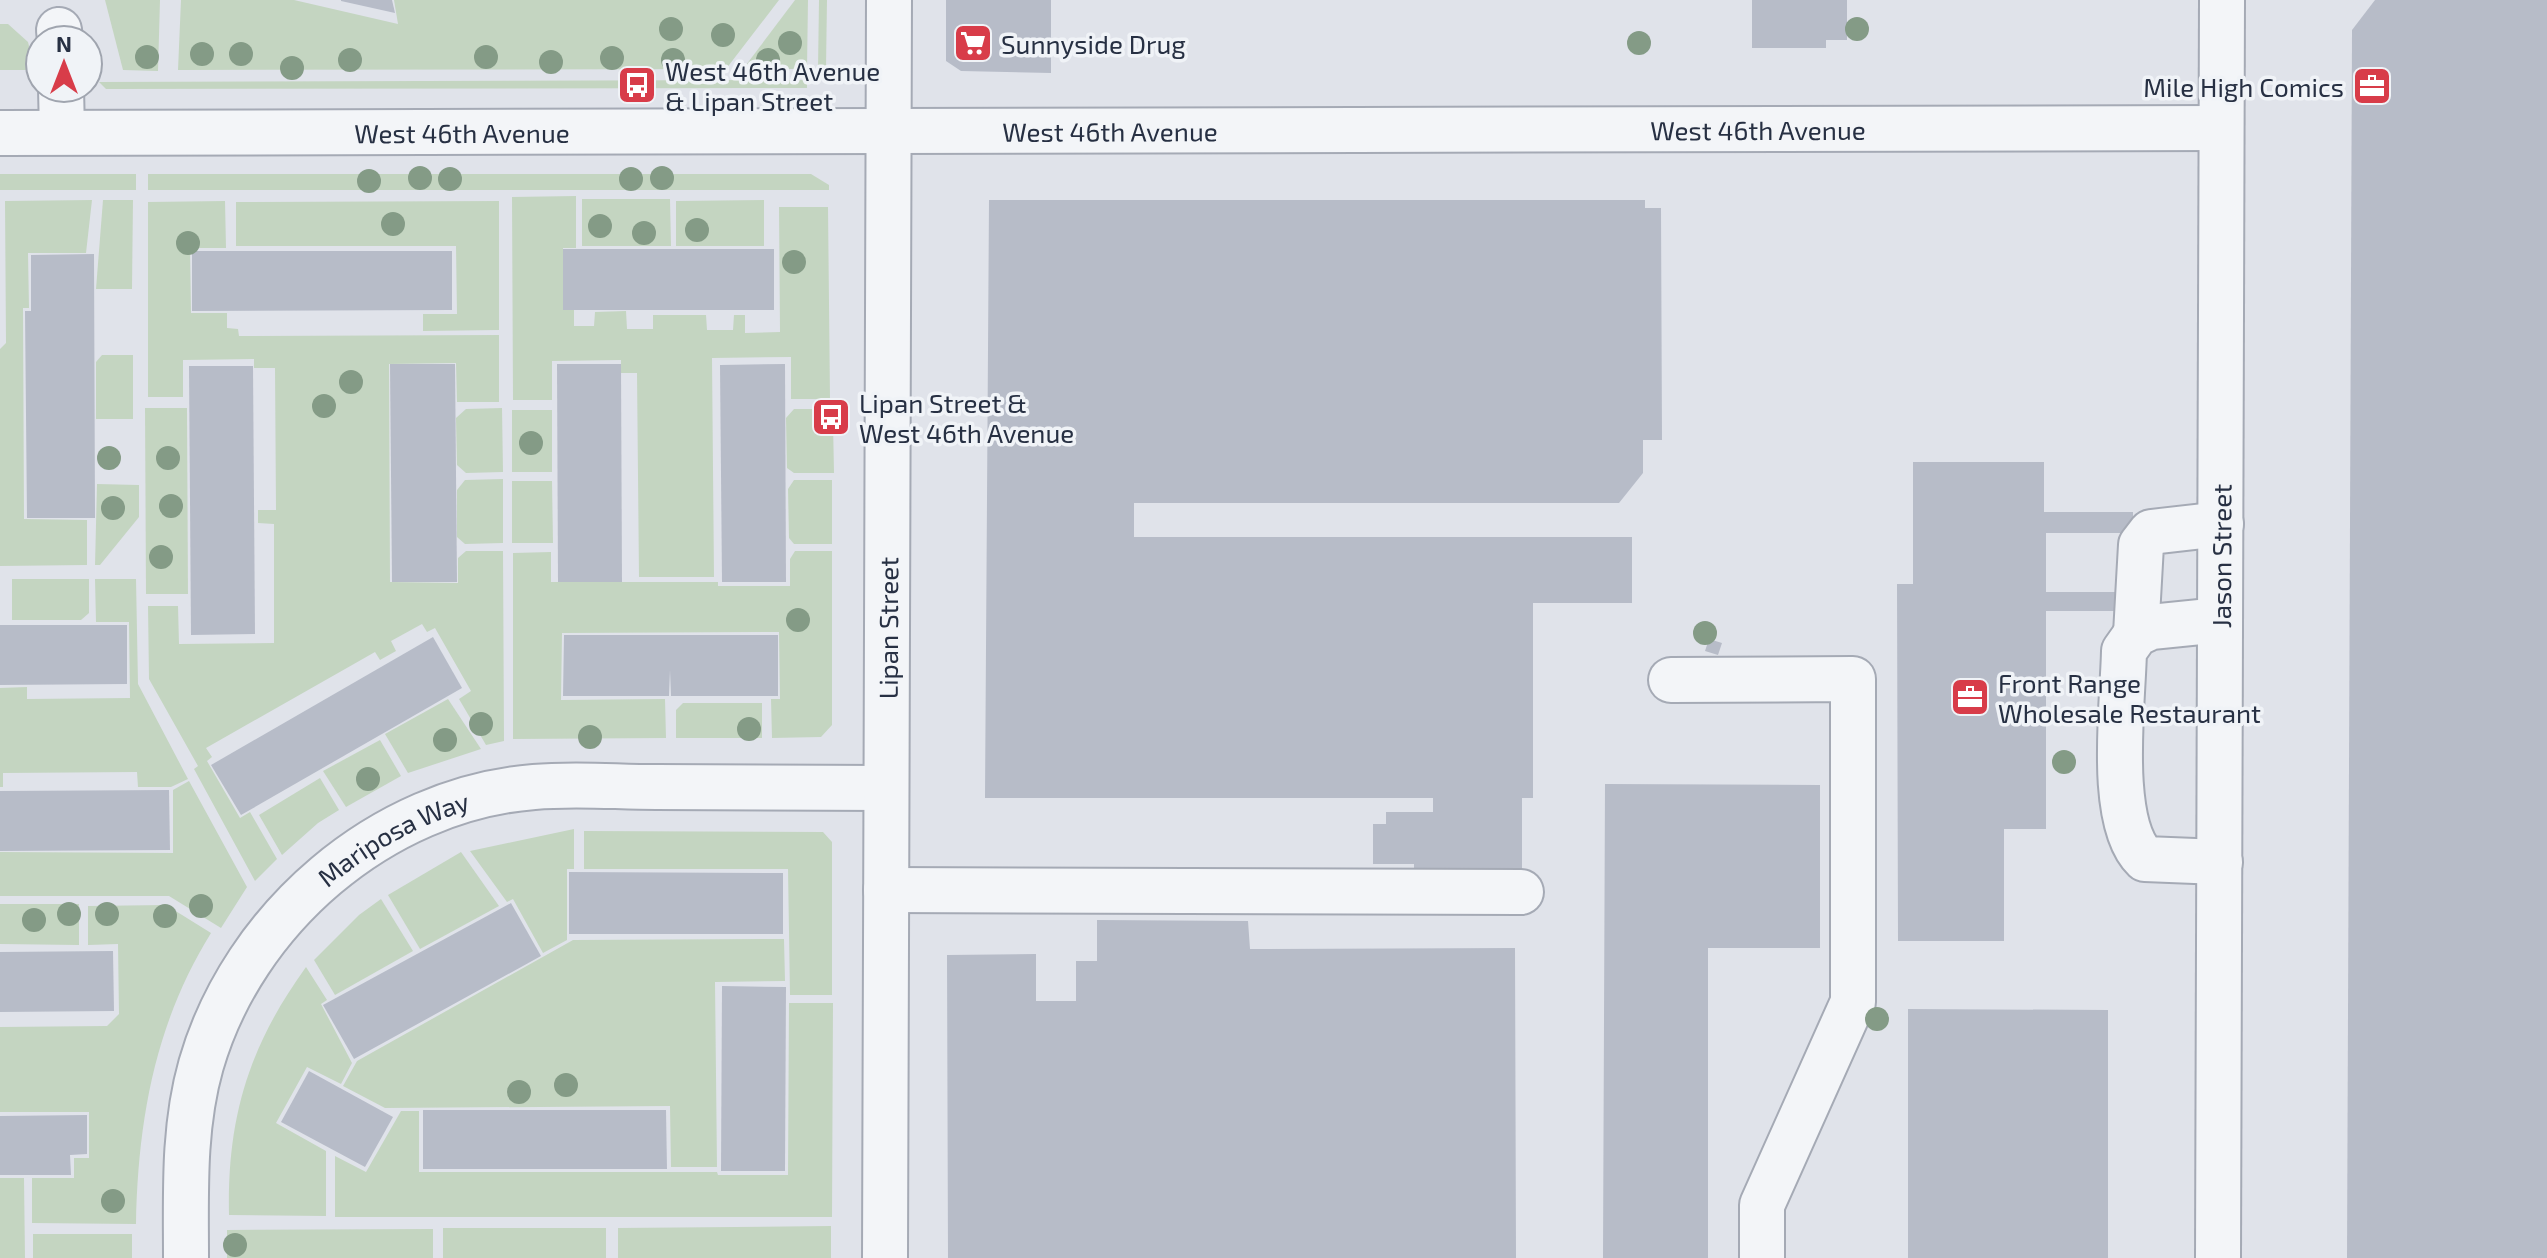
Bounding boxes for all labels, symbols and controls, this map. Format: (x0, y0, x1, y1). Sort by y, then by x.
supermarket icon: Sunnyside Drug (952, 22, 994, 64)
north arrow (24, 24, 104, 104)
place label: Sunnyside Drug (1001, 28, 1186, 59)
text: N (56, 30, 72, 56)
place label: West 46th Avenue & Lipan Street (665, 55, 880, 116)
bus stop icon: West 46th Avenue & Lipan Street (616, 64, 658, 106)
office icon: Mile High Comics (2351, 65, 2393, 107)
place label: Mile High Comics (2143, 71, 2344, 102)
street label: West 46th Avenue (1650, 113, 1866, 145)
street label: West 46th Avenue (1002, 115, 1218, 146)
street label: West 46th Avenue (354, 116, 570, 148)
place label: Lipan Street & West 46th Avenue (859, 387, 1074, 448)
bus stop icon: Lipan Street & West 46th Avenue (810, 396, 852, 438)
street label: Jason Street (2205, 484, 2236, 628)
street label: Lipan Street (871, 557, 903, 699)
place label: Front Range Wholesale Restaurant (1998, 667, 2261, 728)
office icon: Front Range Wholesale Restaurant (1949, 676, 1991, 718)
street label: Mariposa Way (311, 784, 472, 892)

